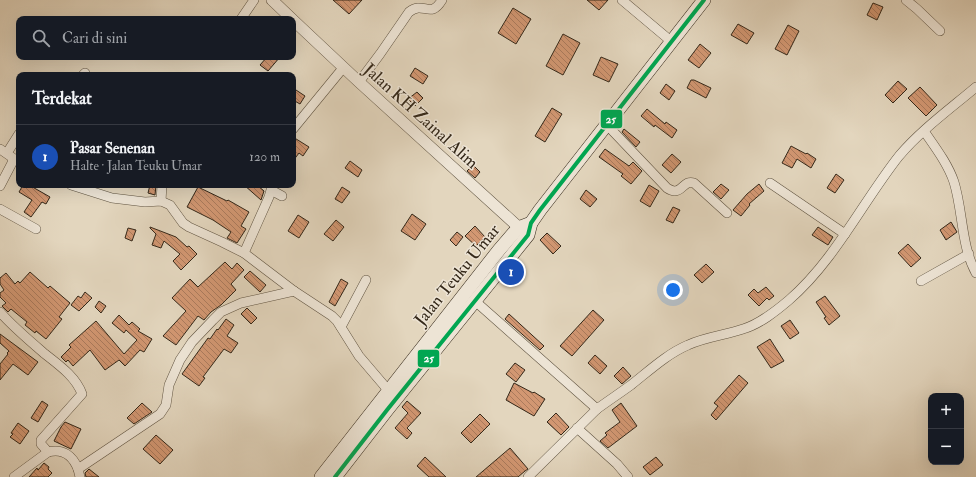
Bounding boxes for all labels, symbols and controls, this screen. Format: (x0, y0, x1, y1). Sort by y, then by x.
search box (16, 16, 296, 60)
icon: search (30, 27, 52, 49)
text: Cari di sini (62, 29, 127, 48)
street label: Jalan KH Zainal Alim (358, 58, 483, 174)
text: Terdekat (32, 88, 92, 109)
line badge: 25 (600, 109, 623, 129)
text: 25 (606, 113, 616, 126)
text: Pasar Senenan (70, 139, 155, 158)
text: 1 (43, 149, 47, 165)
text: 120 m (249, 149, 280, 165)
text: Halte · Jalan Teuku Umar (70, 158, 202, 174)
street label: Jalan Teuku Umar (409, 220, 505, 331)
pin: 1 (498, 257, 524, 287)
your location (663, 280, 683, 300)
line badge: 25 (417, 349, 440, 368)
text: 25 (424, 352, 434, 365)
map controls (928, 393, 964, 465)
button: + (928, 393, 964, 429)
button: − (928, 429, 964, 465)

